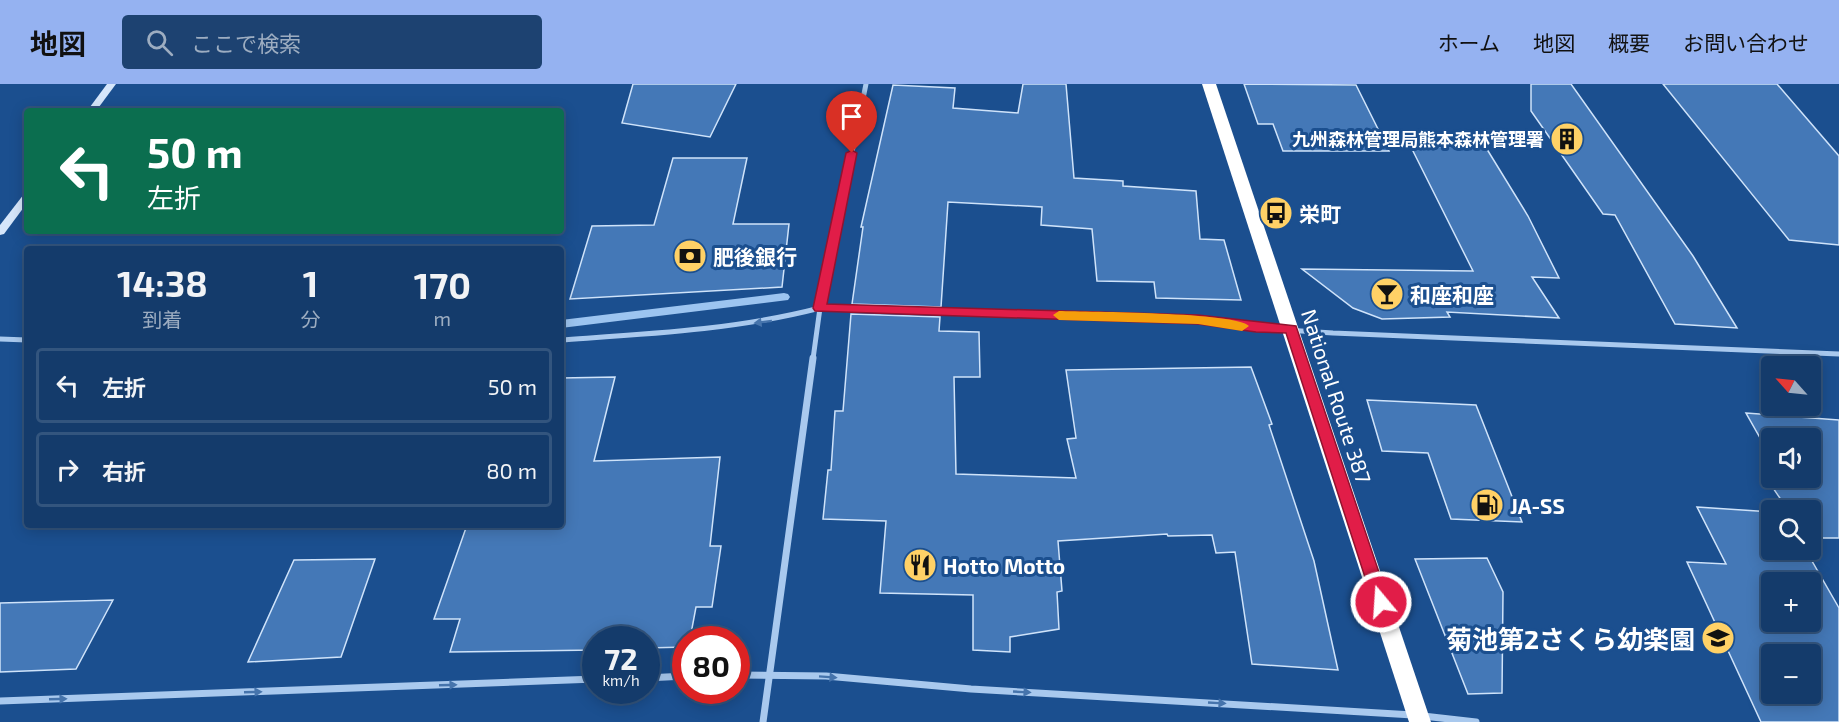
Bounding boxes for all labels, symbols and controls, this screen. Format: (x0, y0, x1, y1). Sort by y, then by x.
search box (122, 15, 542, 69)
text: 地図 (30, 26, 86, 60)
icon: search (143, 26, 176, 59)
text: ここで検索 (191, 30, 301, 56)
text: ホーム (1438, 30, 1500, 55)
text: 地図 (1533, 30, 1575, 55)
text: 概要 (1608, 30, 1650, 55)
text: お問い合わせ (1683, 30, 1809, 55)
pin (826, 91, 877, 153)
icon: arrive (835, 100, 868, 133)
building icon: 九州森林管理局熊本森林管理署 (1549, 121, 1585, 157)
text: 50 m (147, 126, 243, 176)
place label: 九州森林管理局熊本森林管理署 (1292, 128, 1544, 150)
icon: left (48, 132, 126, 210)
text: 左折 (147, 181, 201, 213)
bus stop icon: 栄町 (1258, 195, 1294, 231)
place label: 栄町 (1299, 201, 1341, 226)
bank icon: 肥後銀行 (672, 238, 708, 274)
place label: 肥後銀行 (713, 244, 797, 269)
text: 14:38 (117, 261, 208, 304)
text: 1 (303, 261, 318, 304)
text: 170 (414, 263, 471, 306)
bar icon: 和座和座 (1369, 276, 1405, 312)
place label: 和座和座 (1410, 282, 1494, 307)
text: m (434, 306, 451, 330)
street label: National Route 387 (1297, 306, 1377, 486)
text: 到着 (142, 307, 182, 331)
text: 分 (301, 307, 321, 331)
one-way arrow (753, 317, 772, 327)
north arrow (1761, 356, 1821, 416)
map controls (1761, 356, 1821, 704)
icon: left (51, 369, 84, 402)
text: 50 m (488, 373, 537, 399)
text: 左折 (102, 374, 146, 400)
button: sound (1761, 428, 1821, 488)
icon: right (51, 453, 84, 486)
text: 80 m (486, 457, 537, 483)
text: 右折 (102, 458, 146, 484)
fuel station icon: JA-SS (1469, 487, 1505, 523)
place label: JA-SS (1510, 493, 1565, 518)
button: search (1761, 500, 1821, 560)
restaurant icon: Hotto Motto (902, 547, 938, 583)
place label: Hotto Motto (943, 553, 1065, 578)
position arrow (1349, 570, 1413, 634)
button: + (1761, 572, 1821, 632)
school or university icon: 菊池第2さくら幼楽園 (1700, 620, 1736, 656)
place label: 菊池第2さくら幼楽園 (1446, 623, 1695, 654)
speed limit sign: 80 (672, 626, 750, 704)
text: 72 (604, 640, 638, 676)
button: − (1761, 644, 1821, 704)
text: km/h (602, 671, 640, 689)
one-way arrow (818, 672, 837, 681)
one-way arrow (439, 680, 458, 689)
one-way arrow (244, 687, 263, 696)
one-way arrow (1013, 688, 1032, 697)
one-way arrow (49, 694, 68, 703)
one-way arrow (1207, 699, 1226, 708)

